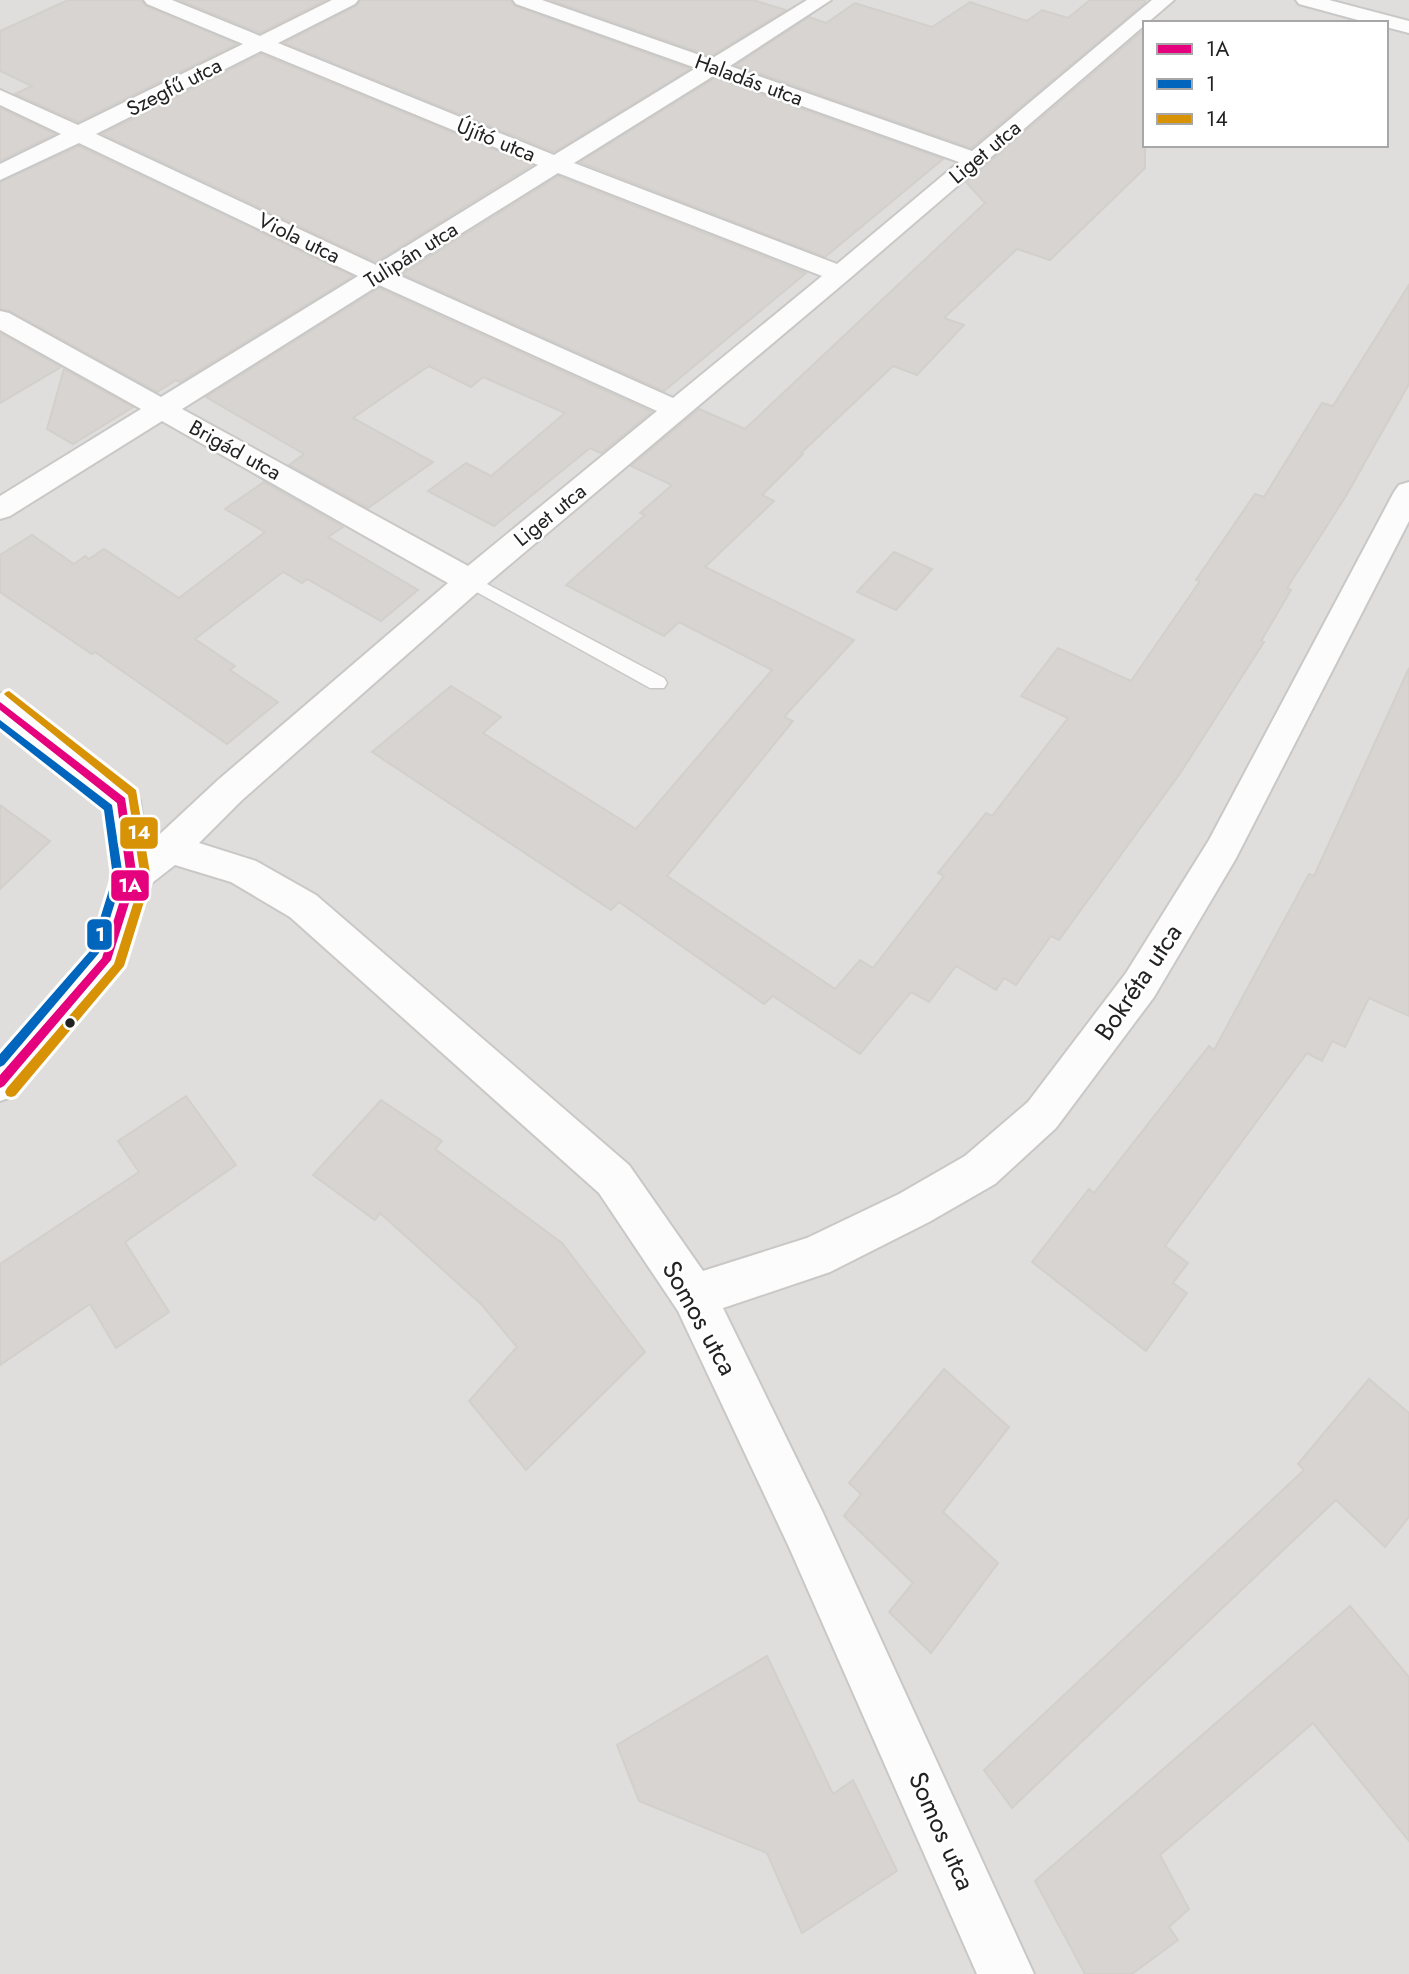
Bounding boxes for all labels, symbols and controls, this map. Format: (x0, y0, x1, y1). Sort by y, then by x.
legend (1143, 21, 1388, 147)
text: 1A (1206, 34, 1229, 64)
street label: Haladás utca (691, 47, 807, 113)
street label: Szegfű utca (121, 50, 227, 124)
text: 1 (1206, 69, 1215, 99)
text: 14 (1206, 104, 1228, 134)
street label: Újító utca (452, 111, 540, 169)
street label: Liget utca (943, 113, 1027, 191)
street label: Viola utca (253, 205, 345, 271)
street label: Tulipán utca (358, 214, 464, 296)
street label: Brigád utca (184, 412, 286, 488)
street label: Liget utca (507, 477, 593, 553)
line badge: 14 (119, 816, 159, 850)
text: 14 (128, 819, 150, 846)
line badge: 1A (110, 869, 150, 902)
text: 1A (118, 872, 142, 899)
street label: Bokréta utca (1085, 916, 1191, 1048)
line badge: 1 (86, 918, 113, 951)
text: 1 (95, 921, 105, 948)
unlabelled marker (63, 1016, 77, 1030)
street label: Somos utca (653, 1254, 747, 1382)
street label: Somos utca (899, 1766, 985, 1896)

